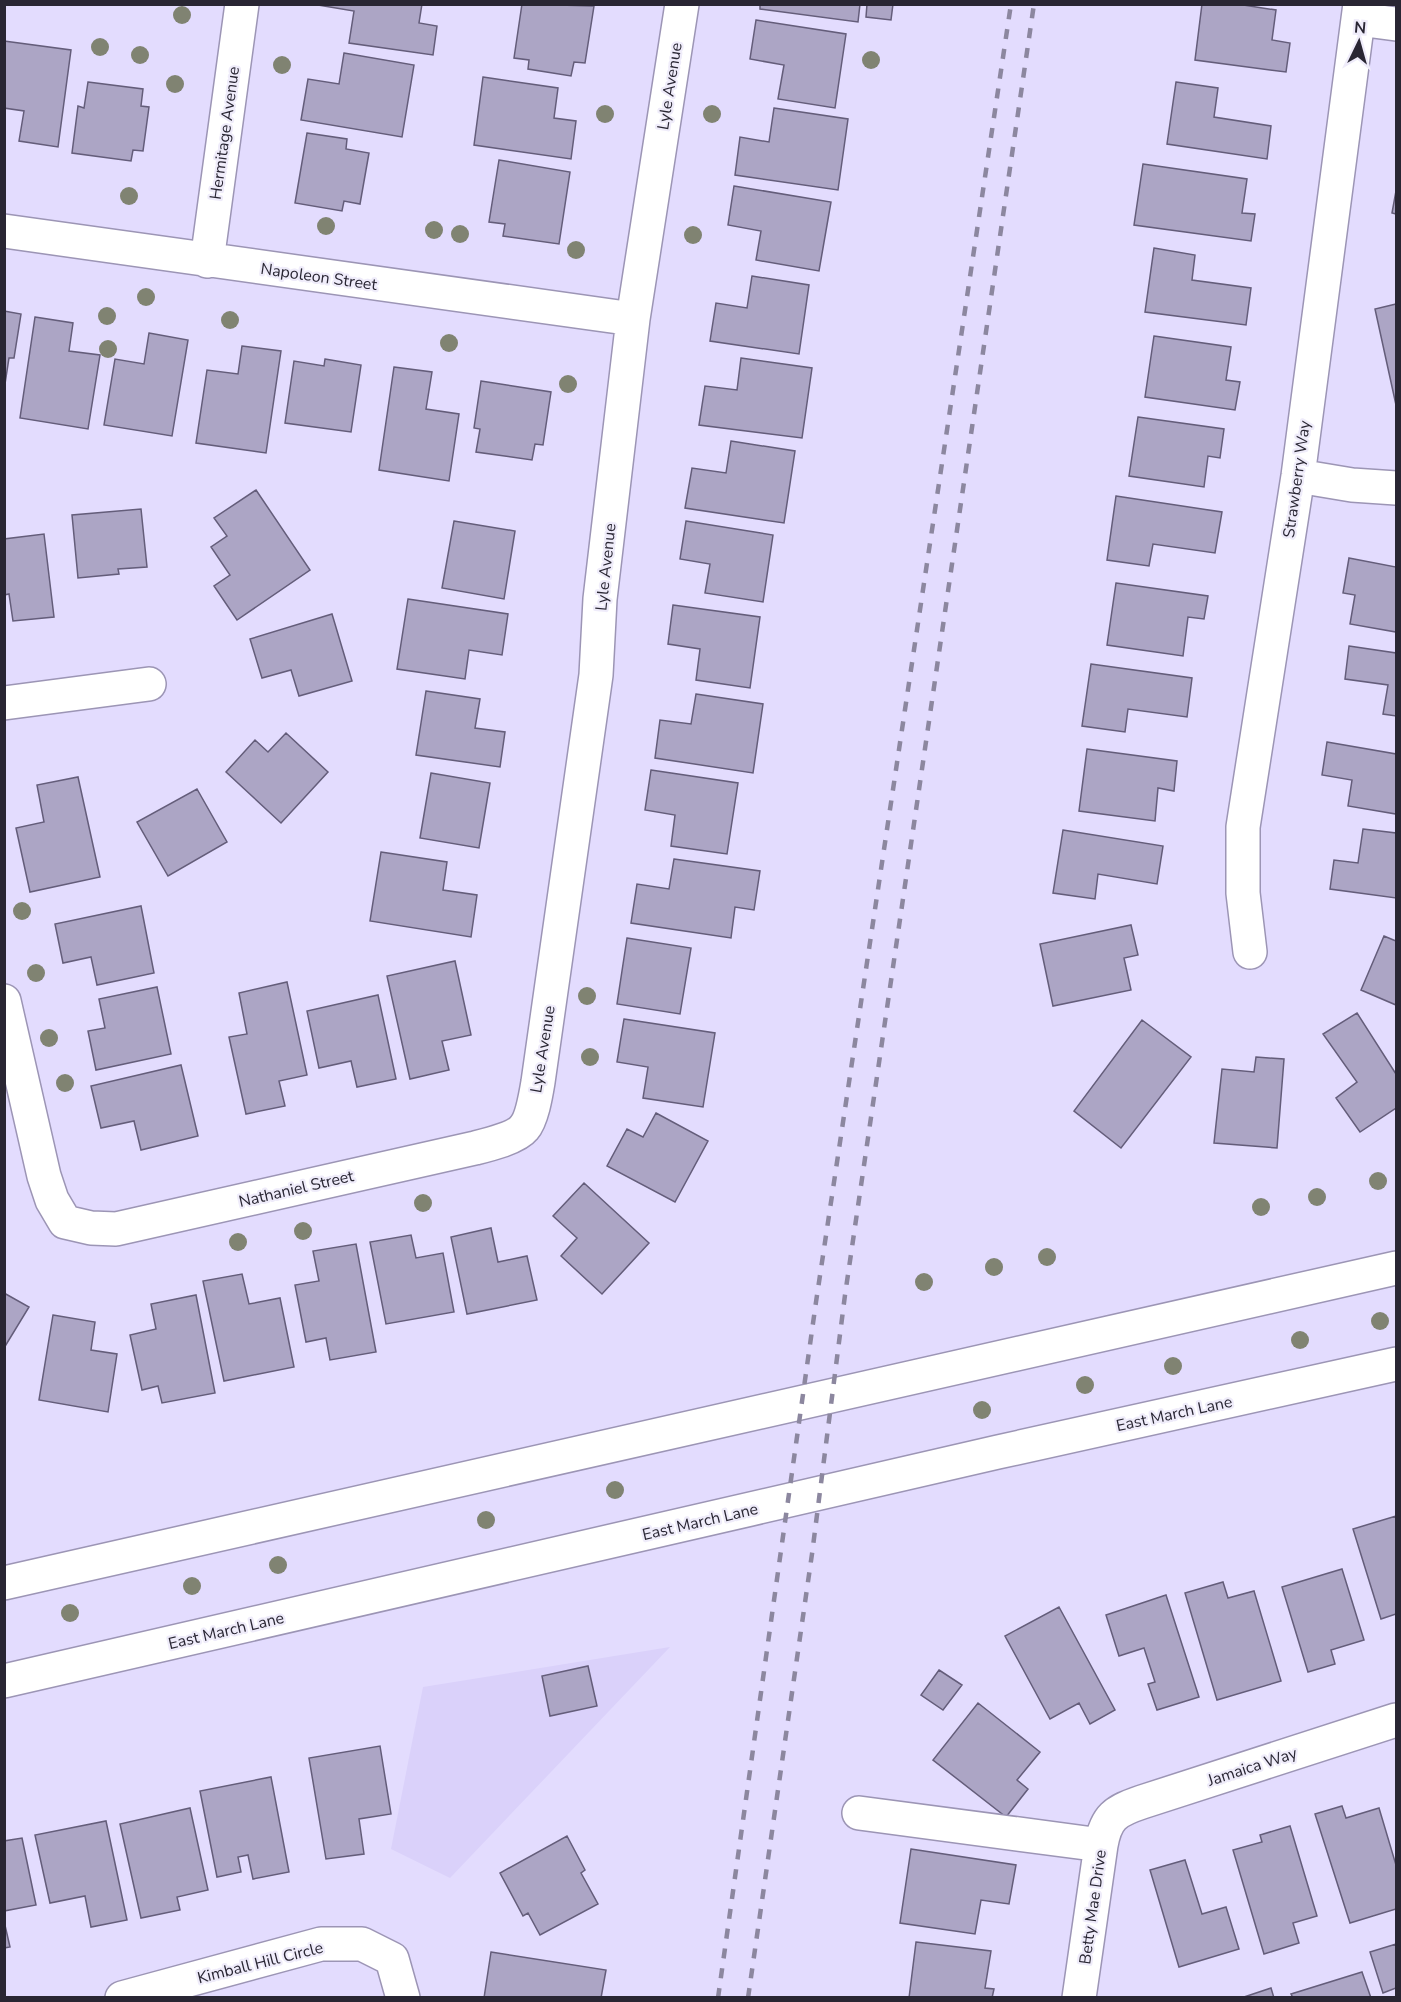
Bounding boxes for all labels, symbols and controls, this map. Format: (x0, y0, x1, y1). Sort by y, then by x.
north arrow (1329, 12, 1389, 72)
text: N (1353, 17, 1367, 40)
street label: Lyle Avenue (652, 41, 688, 131)
street label: Hermitage Avenue (205, 65, 245, 201)
street label: Napoleon Street (259, 258, 379, 296)
street label: Strawberry Way (1278, 418, 1316, 539)
street label: Lyle Avenue (590, 522, 622, 612)
street label: Lyle Avenue (525, 1004, 561, 1094)
street label: Nathaniel Street (237, 1165, 356, 1213)
street label: East March Lane (1114, 1391, 1234, 1437)
street label: East March Lane (640, 1498, 760, 1546)
street label: East March Lane (166, 1607, 286, 1655)
street label: Jamaica Way (1204, 1742, 1301, 1792)
street label: Betty Mae Drive (1074, 1848, 1112, 1966)
street label: Kimball Hill Circle (195, 1937, 325, 1989)

